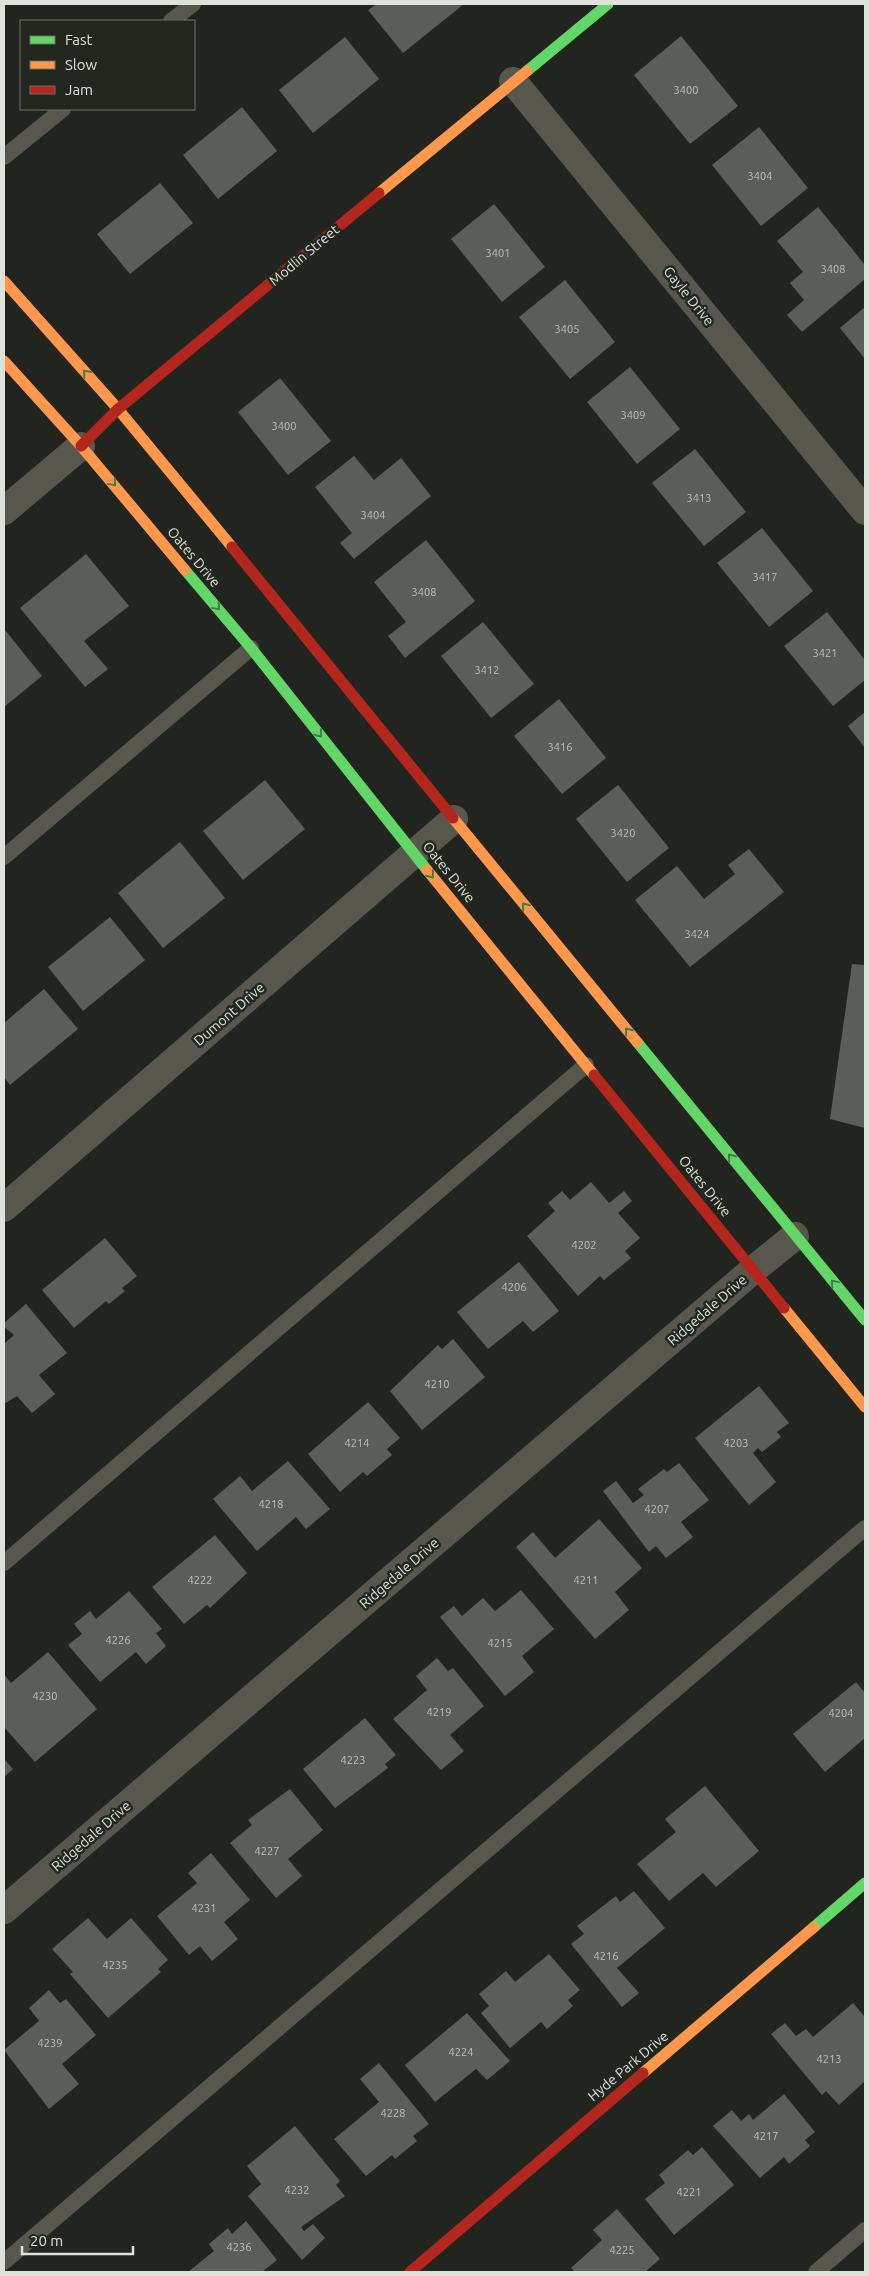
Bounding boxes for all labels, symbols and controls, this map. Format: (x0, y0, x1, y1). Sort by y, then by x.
legend (20, 20, 195, 110)
text: Fast (65, 31, 93, 48)
text: Slow (65, 56, 98, 73)
text: Jam (65, 81, 93, 98)
house number: 3400 (674, 84, 698, 96)
house number: 3404 (748, 170, 772, 182)
street label: Modlin Street (266, 221, 342, 289)
house number: 3401 (486, 247, 510, 259)
street label: Gayle Drive (660, 263, 718, 329)
house number: 3408 (821, 263, 845, 275)
house number: 3405 (555, 323, 579, 335)
one-way arrow (83, 369, 92, 378)
house number: 3409 (621, 409, 645, 421)
house number: 3400 (272, 420, 296, 432)
one-way arrow (107, 477, 115, 486)
house number: 3413 (687, 492, 711, 504)
house number: 3404 (361, 509, 385, 521)
street label: Oates Drive (164, 524, 224, 590)
house number: 3417 (753, 571, 777, 583)
house number: 3408 (412, 586, 436, 598)
one-way arrow (212, 602, 221, 611)
house number: 3421 (813, 647, 837, 659)
house number: 3412 (475, 664, 499, 676)
one-way arrow (314, 728, 322, 737)
house number: 3416 (548, 741, 572, 753)
house number: 3420 (611, 827, 635, 839)
street label: Oates Drive (420, 838, 478, 906)
one-way arrow (426, 869, 434, 878)
one-way arrow (522, 902, 531, 911)
house number: 3424 (685, 928, 709, 940)
street label: Dumont Drive (191, 979, 267, 1049)
one-way arrow (624, 1028, 633, 1037)
street label: Oates Drive (676, 1152, 734, 1220)
one-way arrow (728, 1154, 736, 1163)
house number: 4202 (572, 1239, 596, 1251)
street label: Ridgedale Drive (664, 1271, 750, 1349)
one-way arrow (831, 1279, 840, 1288)
house number: 4206 (502, 1281, 526, 1293)
house number: 4210 (425, 1378, 449, 1390)
house number: 4214 (345, 1437, 369, 1449)
house number: 4203 (724, 1437, 748, 1449)
house number: 4218 (259, 1498, 283, 1510)
house number: 4207 (645, 1503, 669, 1515)
street label: Ridgedale Drive (356, 1534, 442, 1612)
house number: 4222 (188, 1574, 212, 1586)
house number: 4211 (574, 1574, 598, 1586)
house number: 4226 (106, 1634, 130, 1646)
house number: 4215 (488, 1637, 512, 1649)
house number: 4230 (33, 1690, 57, 1702)
house number: 4219 (427, 1706, 451, 1718)
house number: 4204 (829, 1707, 853, 1719)
house number: 4223 (341, 1754, 365, 1766)
street label: Ridgedale Drive (48, 1797, 134, 1875)
house number: 4227 (255, 1845, 279, 1857)
house number: 4231 (192, 1902, 216, 1914)
house number: 4216 (594, 1950, 618, 1962)
house number: 4235 (103, 1959, 127, 1971)
street label: Hyde Park Drive (585, 2028, 671, 2104)
house number: 4239 (38, 2037, 62, 2049)
house number: 4224 (449, 2046, 473, 2058)
house number: 4213 (817, 2053, 841, 2065)
house number: 4228 (381, 2107, 405, 2119)
house number: 4217 (754, 2130, 778, 2142)
house number: 4232 (285, 2184, 309, 2196)
house number: 4221 (677, 2186, 701, 2198)
scale bar (22, 2224, 134, 2256)
text: 20 m (30, 2232, 63, 2249)
house number: 4236 (227, 2241, 251, 2253)
house number: 4225 (610, 2244, 634, 2256)

